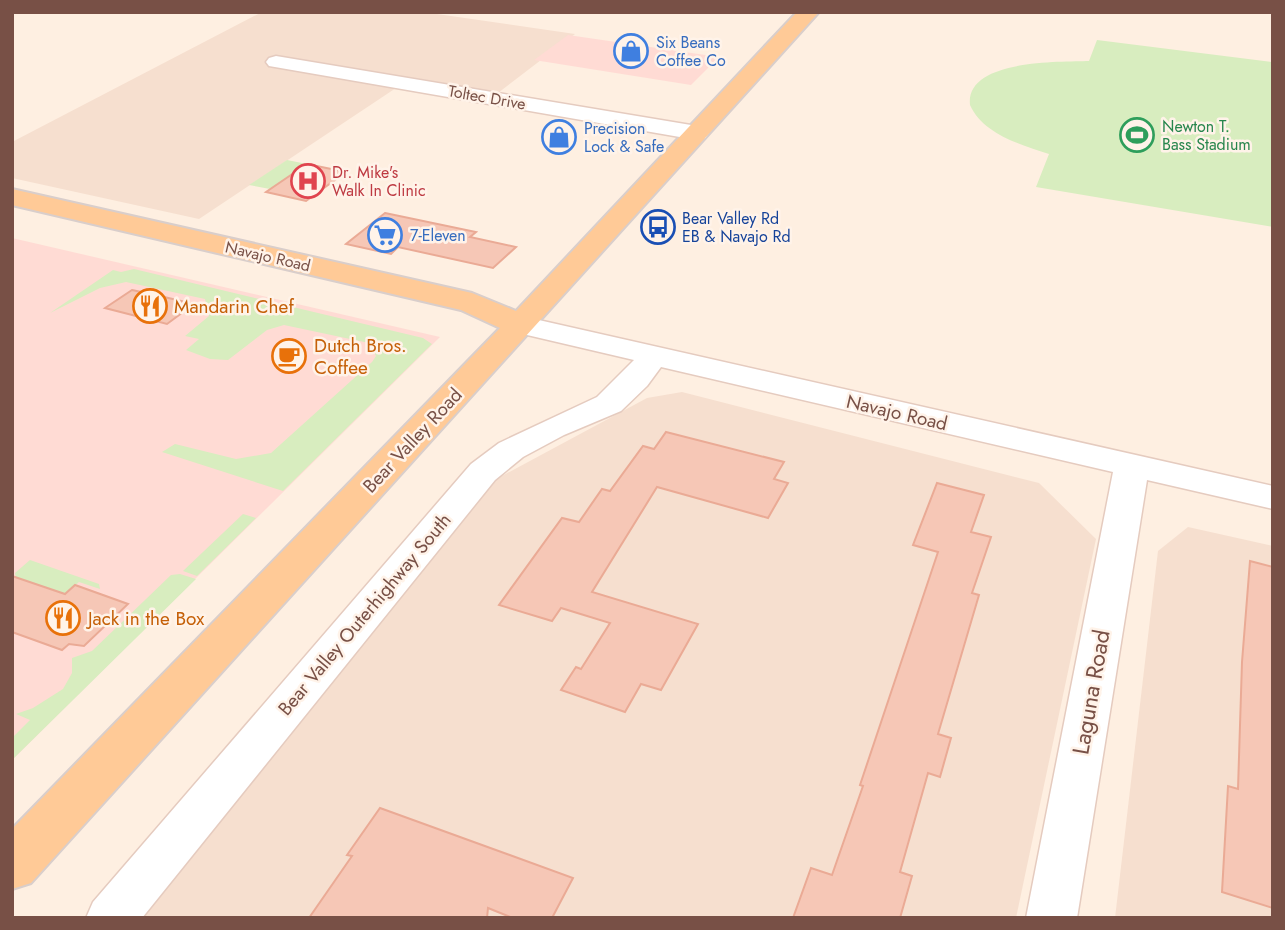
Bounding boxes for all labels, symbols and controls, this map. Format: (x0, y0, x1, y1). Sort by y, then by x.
place label: Six Beans Coffee Co (656, 31, 726, 72)
shop icon: Six Beans Coffee Co (612, 32, 650, 70)
street label: Toltec Drive (446, 79, 527, 116)
place label: Newton T. Bass Stadium (1162, 115, 1251, 156)
sports icon: Newton T. Bass Stadium (1118, 116, 1156, 154)
place label: Precision Lock & Safe (584, 117, 664, 158)
shop icon: Precision Lock & Safe (540, 118, 578, 156)
place label: Dr. Mike's Walk In Clinic (332, 161, 426, 202)
hospital icon: Dr. Mike's Walk In Clinic (289, 162, 327, 200)
place label: Bear Valley Rd EB & Navajo Rd (682, 207, 791, 248)
bus stop icon: Bear Valley Rd EB & Navajo Rd (639, 208, 677, 246)
supermarket icon: 7-Eleven (366, 216, 404, 254)
place label: 7-Eleven (410, 224, 466, 247)
street label: Navajo Road (223, 236, 313, 277)
restaurant icon: Mandarin Chef (131, 287, 169, 325)
place label: Mandarin Chef (174, 293, 294, 320)
place label: Dutch Bros. Coffee (314, 332, 407, 381)
cafe icon: Dutch Bros. Coffee (270, 337, 308, 375)
street label: Bear Valley Road (357, 382, 468, 499)
street label: Navajo Road (844, 388, 950, 437)
street label: Bear Valley Outerhighway South (272, 507, 457, 721)
restaurant icon: Jack in the Box (44, 599, 82, 637)
place label: Jack in the Box (85, 605, 204, 632)
street label: Laguna Road (1063, 627, 1119, 757)

